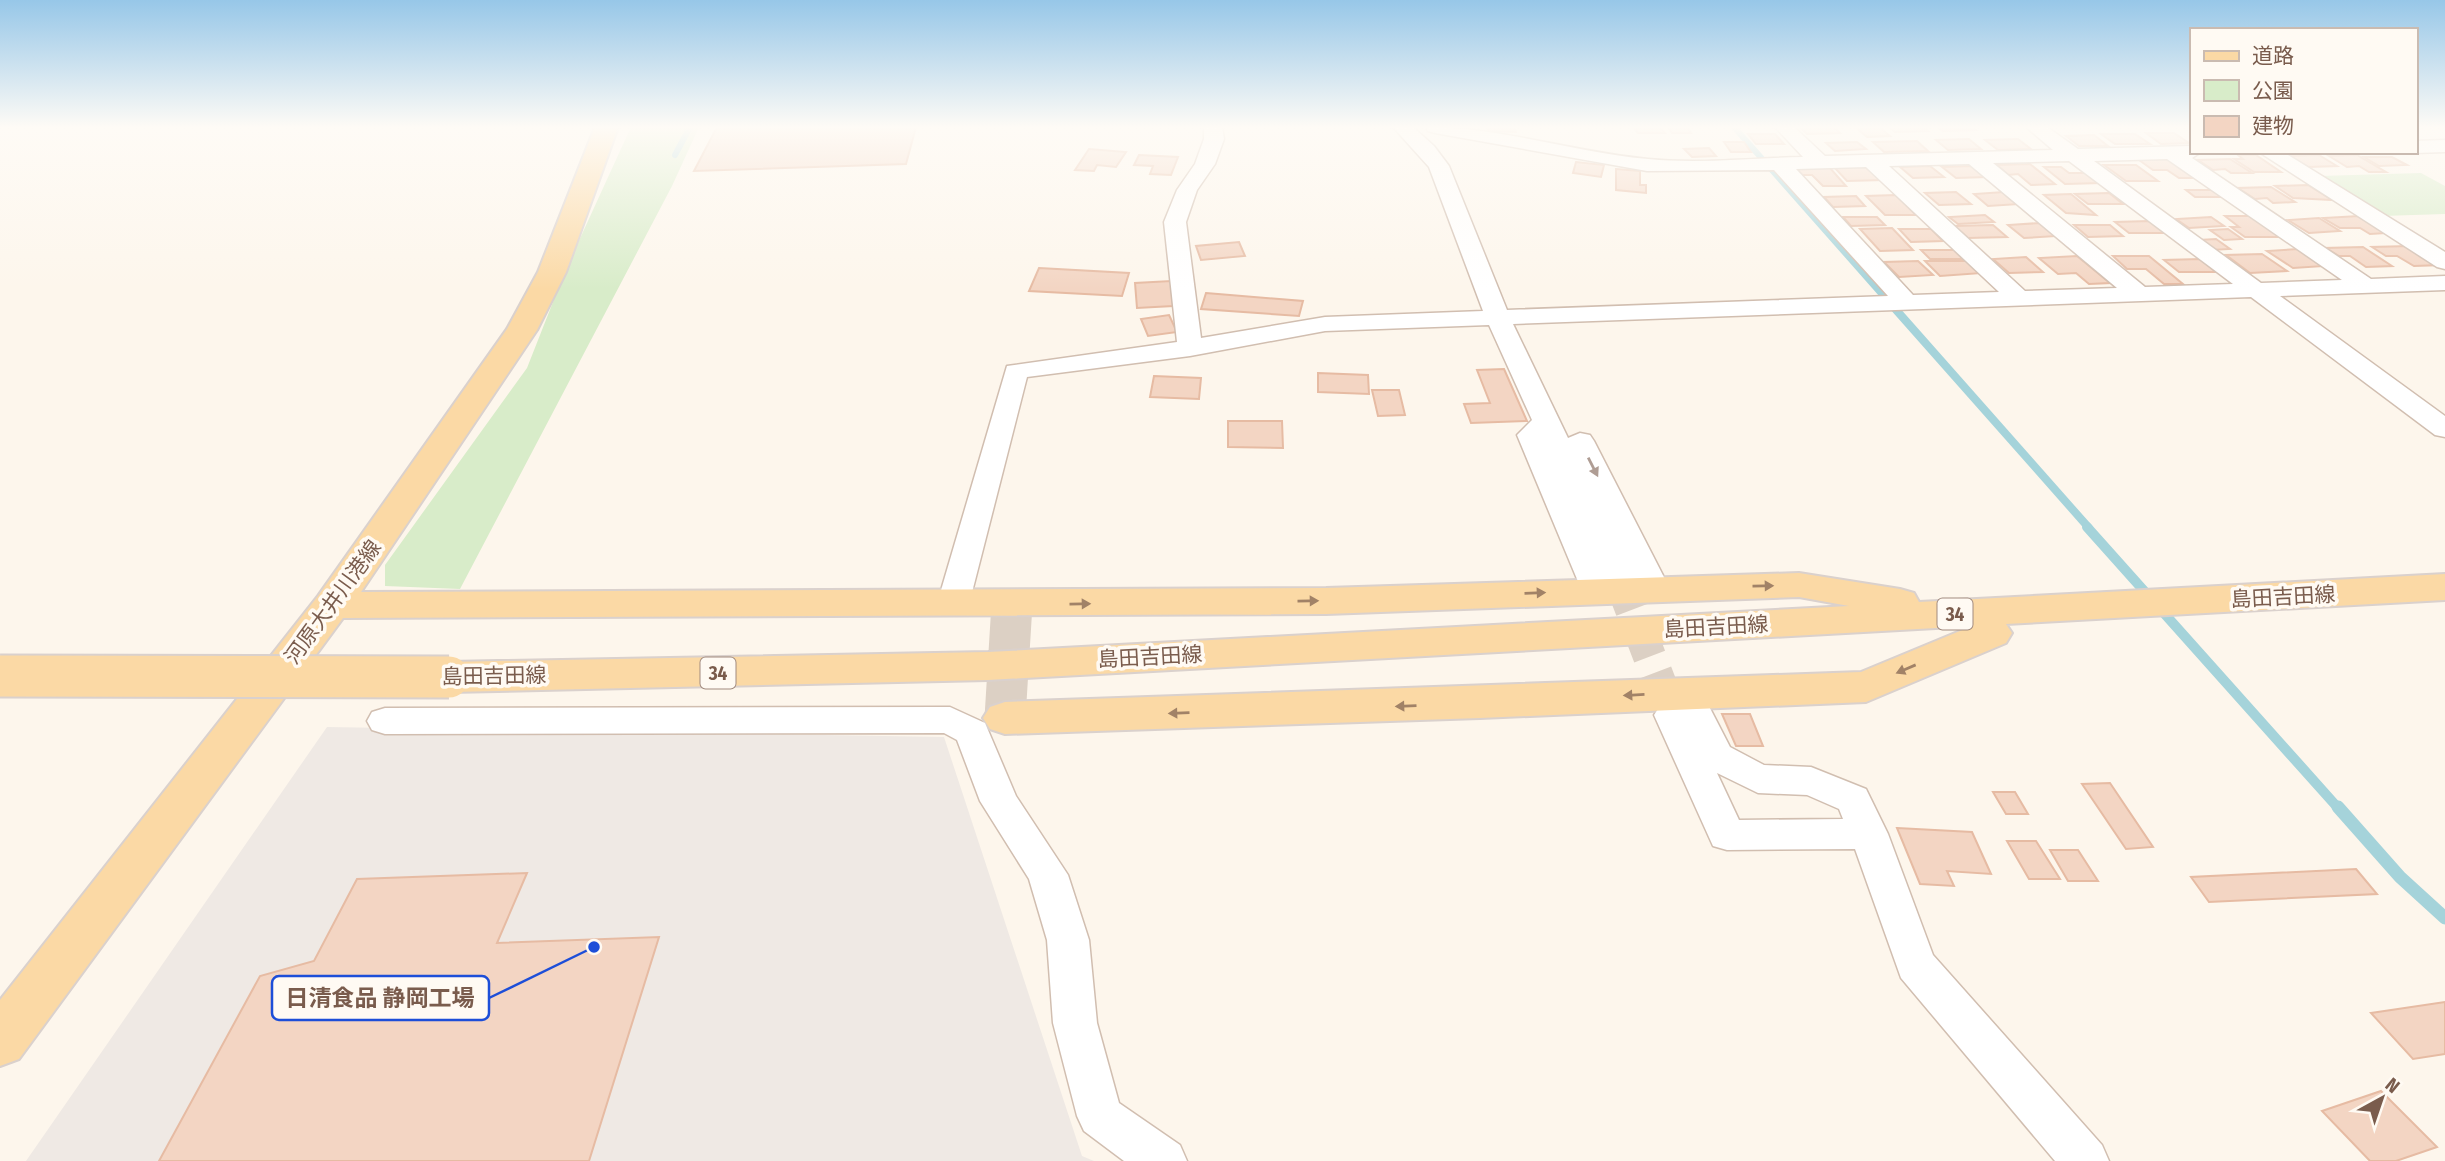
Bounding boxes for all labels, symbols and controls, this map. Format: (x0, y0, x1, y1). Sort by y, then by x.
legend (2190, 28, 2417, 154)
text: 道路 (2252, 43, 2294, 69)
text: 公園 (2252, 78, 2294, 104)
text: 建物 (2252, 113, 2294, 139)
one-way arrow (1587, 457, 1599, 477)
street label: 河原大井川港線 (279, 535, 387, 669)
one-way arrow (1752, 581, 1774, 592)
street label: 島田吉田線 (2230, 581, 2336, 613)
one-way arrow (1524, 587, 1546, 598)
one-way arrow (1297, 595, 1319, 607)
one-way arrow (1070, 598, 1092, 609)
road number: 34 (1938, 598, 1972, 629)
street label: 島田吉田線 (1663, 611, 1769, 643)
street label: 島田吉田線 (1097, 641, 1203, 673)
road number: 34 (700, 658, 736, 688)
street label: 島田吉田線 (441, 662, 547, 690)
one-way arrow (1896, 664, 1917, 675)
one-way arrow (1622, 690, 1644, 701)
one-way arrow (1395, 700, 1417, 711)
one-way arrow (1168, 707, 1190, 718)
callout: 日清食品 静岡工場 (272, 976, 489, 1020)
text: 日清食品 静岡工場 (286, 984, 474, 1012)
north arrow (2347, 1063, 2417, 1133)
text: N (2381, 1073, 2404, 1098)

